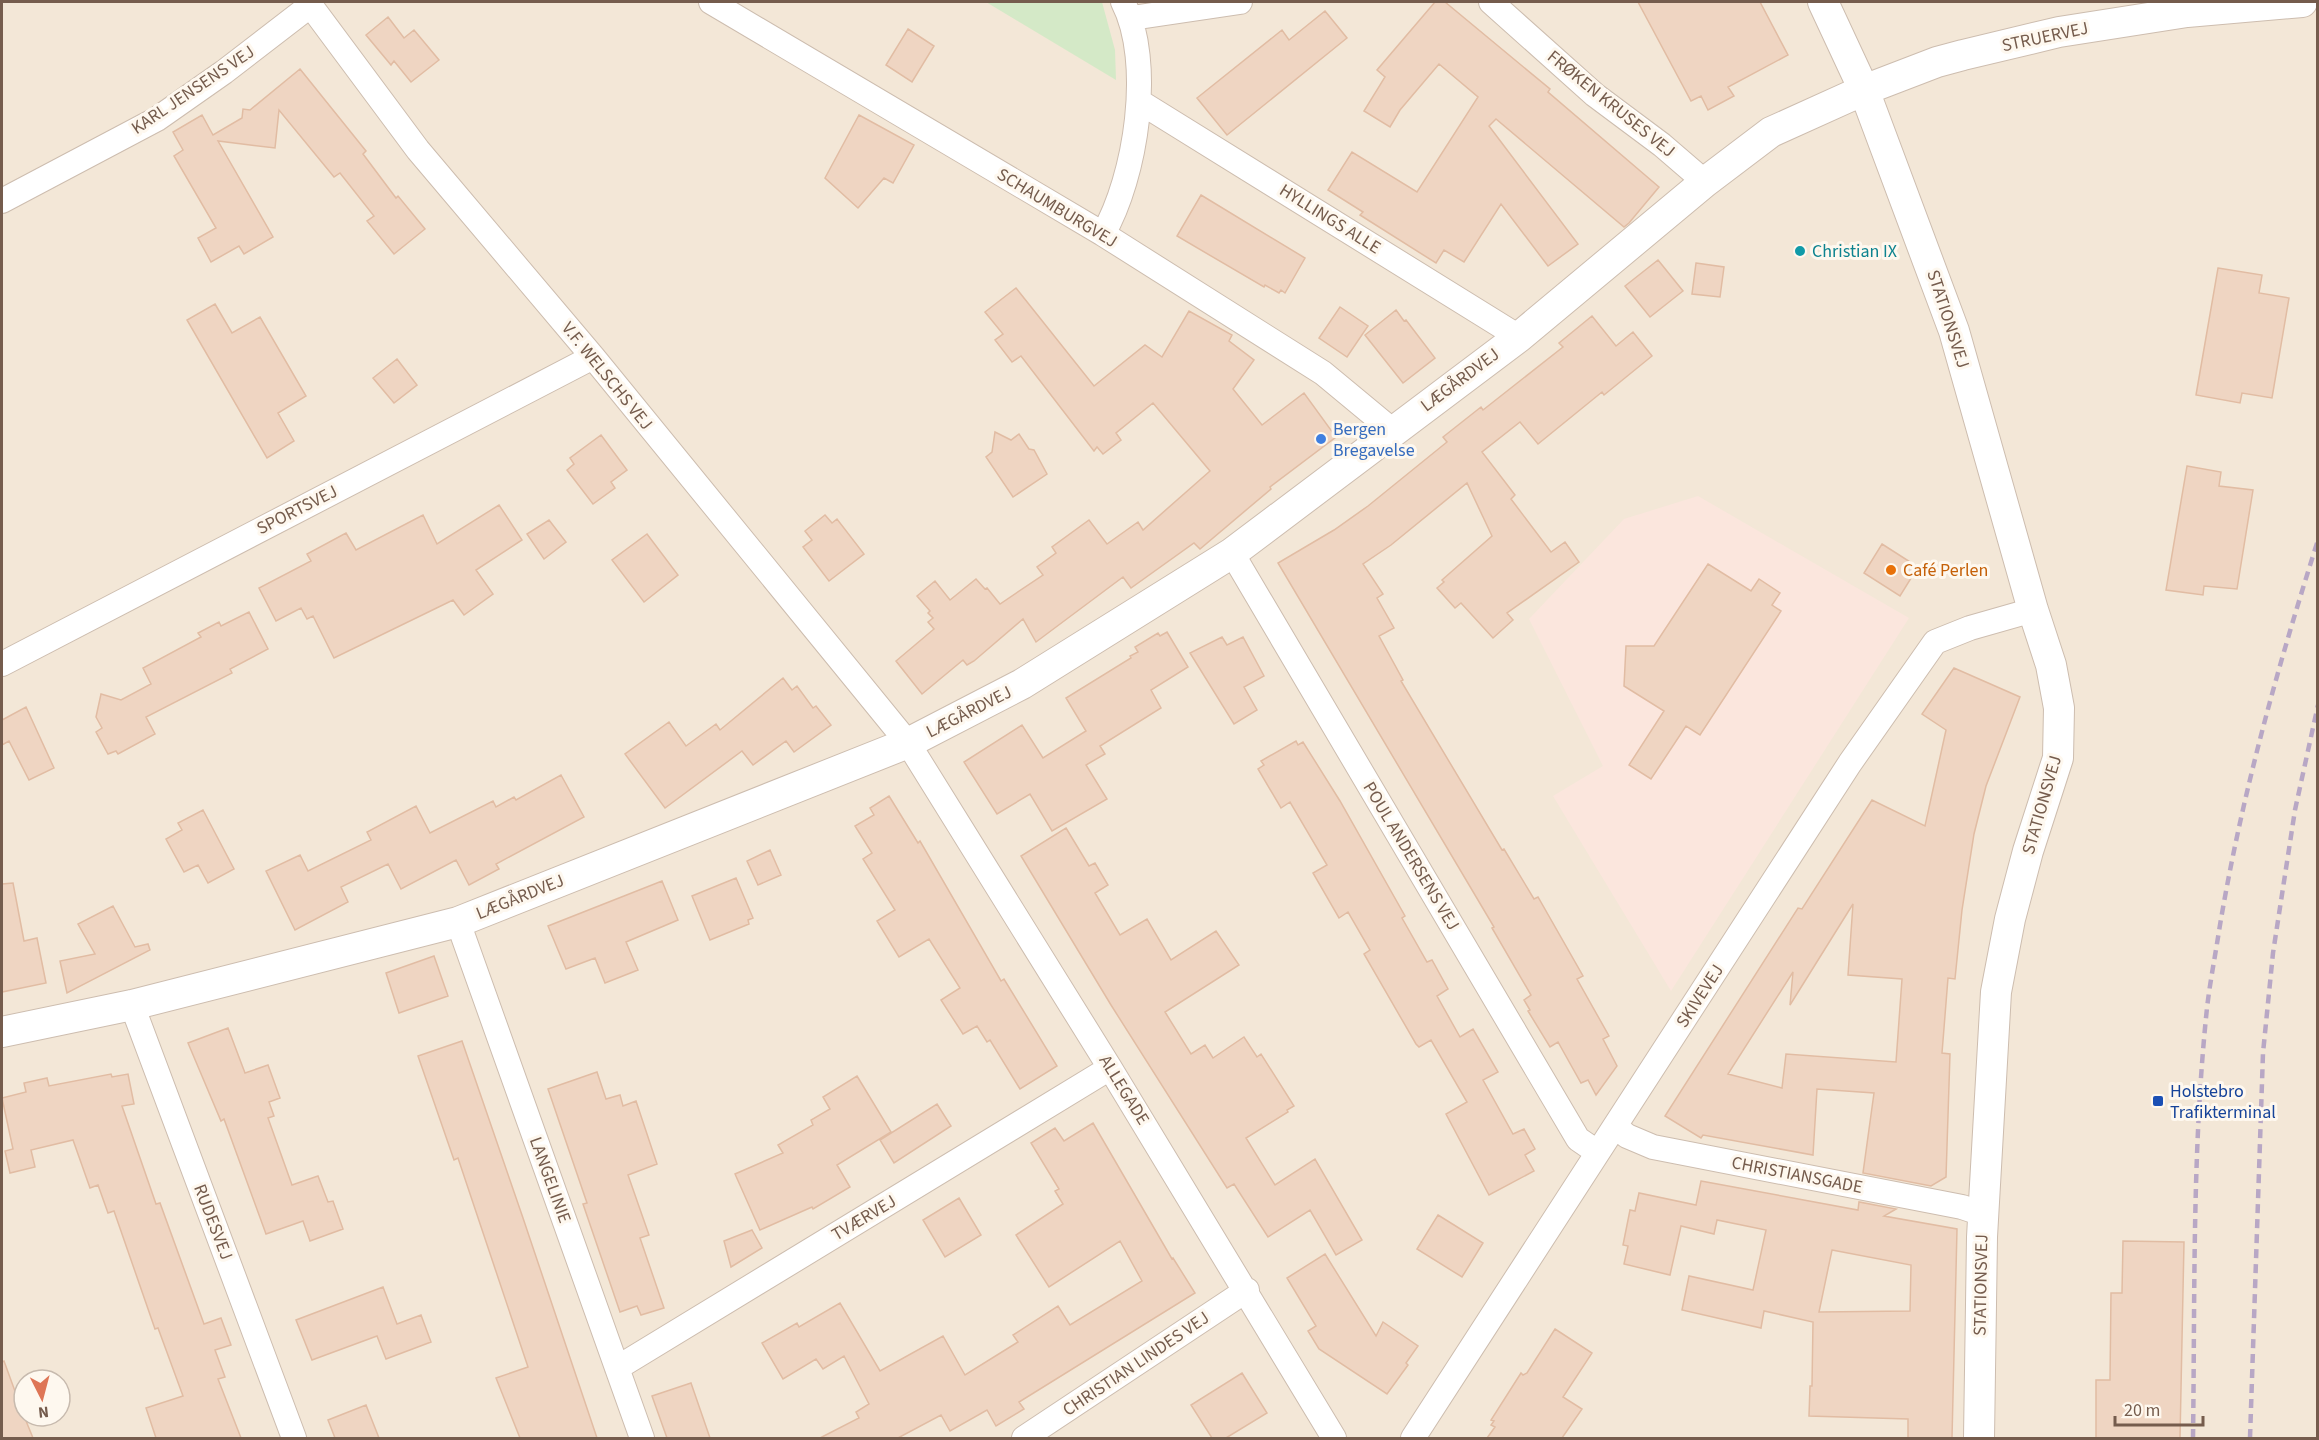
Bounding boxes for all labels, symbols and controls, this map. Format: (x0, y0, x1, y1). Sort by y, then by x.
street label: STRUERVEJ (1999, 16, 2091, 58)
street label: KARL JENSENS VEJ (126, 39, 260, 141)
street label: FRØKEN KRUSES VEJ (1542, 45, 1680, 163)
street label: SCHAUMBURGVEJ (992, 162, 1122, 254)
street label: HYLLINGS ALLE (1275, 178, 1385, 260)
place label: Christian IX (1812, 239, 1897, 264)
marker: Christian IX (1793, 244, 1807, 258)
street label: STATIONSVEJ (1920, 267, 1976, 371)
street label: V.F. WELSCHS VEJ (556, 317, 658, 435)
street label: LÆGÅRDVEJ (1415, 342, 1505, 418)
place label: Bergen Bregavelse (1333, 417, 1415, 463)
marker: Bergen Bregavelse (1314, 432, 1328, 446)
street label: SPORTSVEJ (252, 479, 342, 541)
place label: Café Perlen (1903, 558, 1988, 583)
marker: Café Perlen (1884, 563, 1898, 577)
street label: LÆGÅRDVEJ (922, 680, 1016, 744)
street label: STATIONSVEJ (2016, 753, 2068, 857)
street label: POUL ANDERSENS VEJ (1357, 777, 1465, 935)
street label: LÆGÅRDVEJ (472, 868, 568, 926)
street label: SKIVEVEJ (1670, 959, 1730, 1033)
street label: ALLEGADE (1093, 1050, 1155, 1130)
place label: Holstebro Trafikterminal (2170, 1079, 2276, 1125)
marker: Holstebro Trafikterminal (2151, 1094, 2165, 1108)
street label: LANGELINIE (523, 1133, 577, 1227)
street label: CHRISTIANSGADE (1729, 1150, 1865, 1200)
street label: RUDESVEJ (187, 1180, 239, 1264)
street label: TVÆRVEJ (827, 1189, 901, 1247)
street label: STATIONSVEJ (1968, 1234, 1994, 1336)
street label: CHRISTIAN LINDES VEJ (1058, 1306, 1214, 1422)
north arrow (12, 1368, 72, 1428)
scale bar (2115, 1389, 2204, 1427)
text: 20 m (2124, 1398, 2160, 1423)
text: N (37, 1400, 50, 1423)

